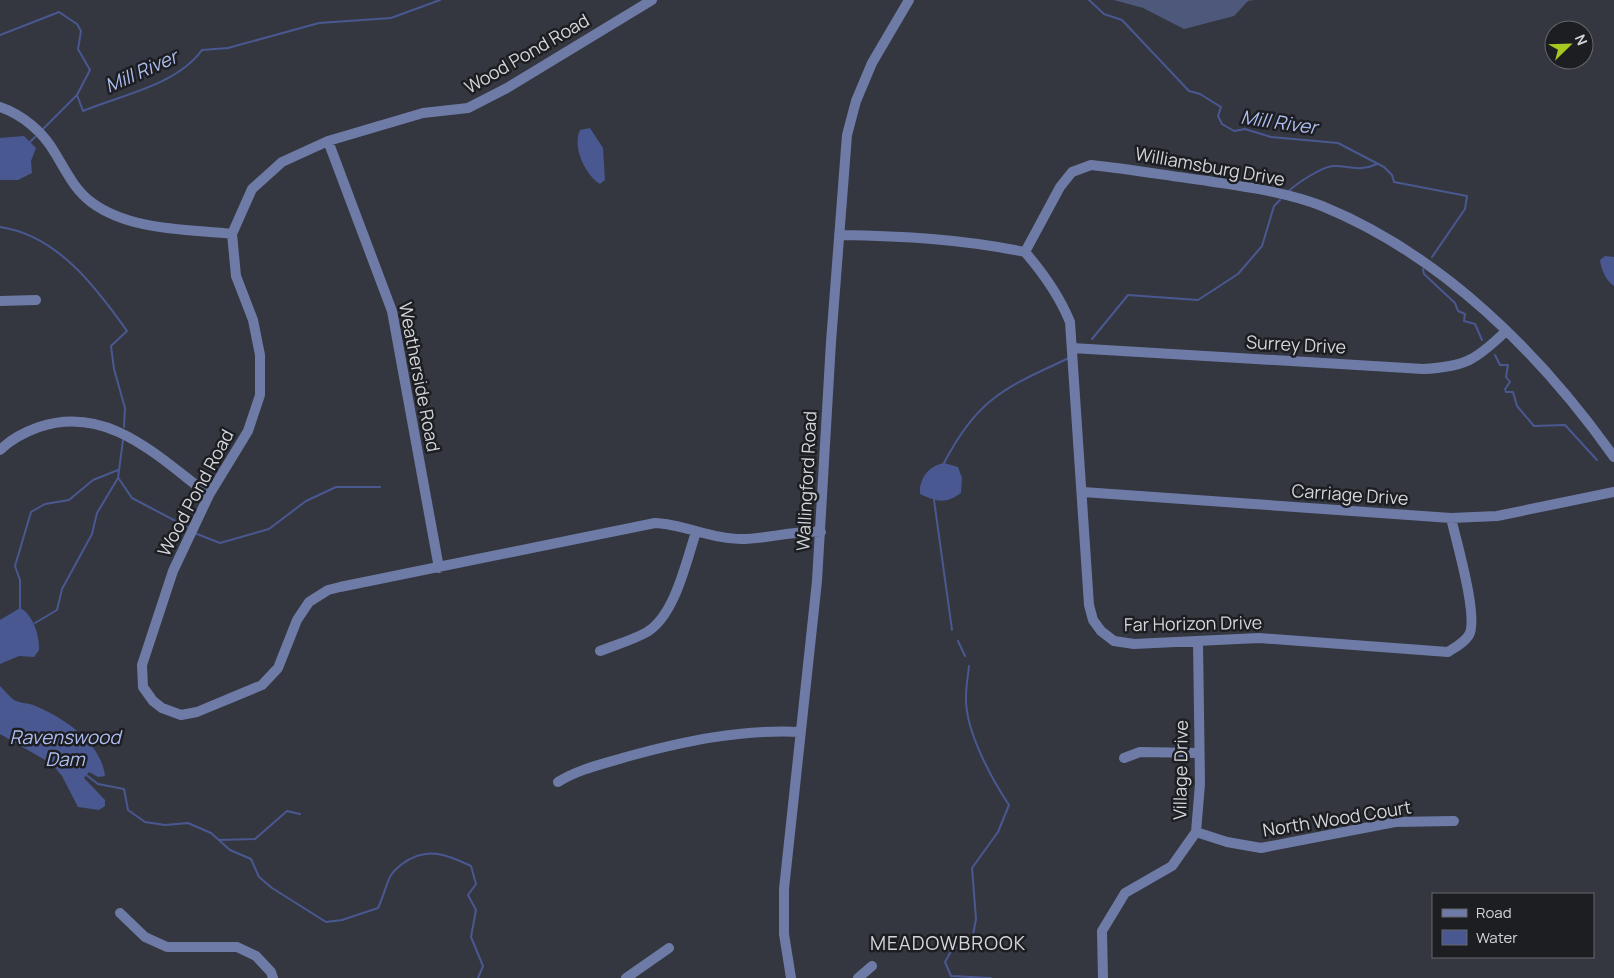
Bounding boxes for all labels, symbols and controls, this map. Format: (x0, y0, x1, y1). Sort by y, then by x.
street label: Wood Pond Road (460, 8, 593, 99)
north arrow (1544, 20, 1594, 70)
text: N (1571, 31, 1592, 48)
water label: Mill River (101, 43, 183, 98)
water label: Mill River (1239, 104, 1321, 141)
street label: Williamsburg Drive (1133, 141, 1287, 191)
street label: Weatherside Road (394, 300, 446, 454)
street label: Surrey Drive (1245, 329, 1347, 359)
street label: Wallingford Road (790, 410, 822, 551)
street label: Wood Pond Road (152, 425, 239, 560)
street label: Carriage Drive (1291, 478, 1409, 510)
street label: Far Horizon Drive (1124, 610, 1262, 636)
street label: Village Drive (1167, 720, 1193, 820)
water label: Ravenswood Dam (9, 724, 123, 772)
street label: North Wood Court (1261, 794, 1413, 842)
legend (1432, 893, 1594, 958)
text: Road (1476, 902, 1512, 923)
text: Water (1476, 927, 1518, 948)
district label: MEADOWBROOK (870, 930, 1026, 956)

